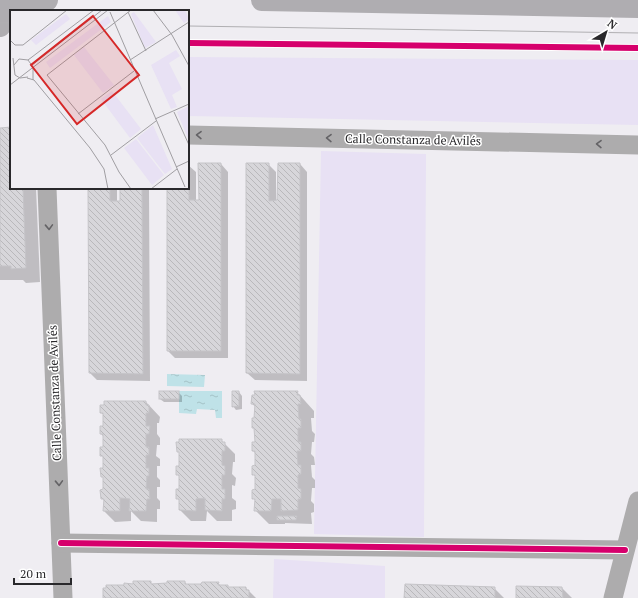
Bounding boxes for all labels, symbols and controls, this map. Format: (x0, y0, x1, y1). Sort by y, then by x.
inset map (10, 10, 189, 189)
north arrow (586, 12, 626, 52)
text: N (605, 16, 620, 33)
one-way arrow (196, 131, 202, 139)
street label: Calle Constanza de Avilés (345, 131, 481, 148)
one-way arrow (326, 134, 332, 142)
one-way arrow (596, 140, 602, 148)
one-way arrow (45, 224, 53, 230)
street label: Calle Constanza de Avilés (45, 325, 64, 461)
one-way arrow (54, 480, 63, 486)
scale bar (14, 560, 71, 586)
text: 20 m (20, 566, 47, 581)

